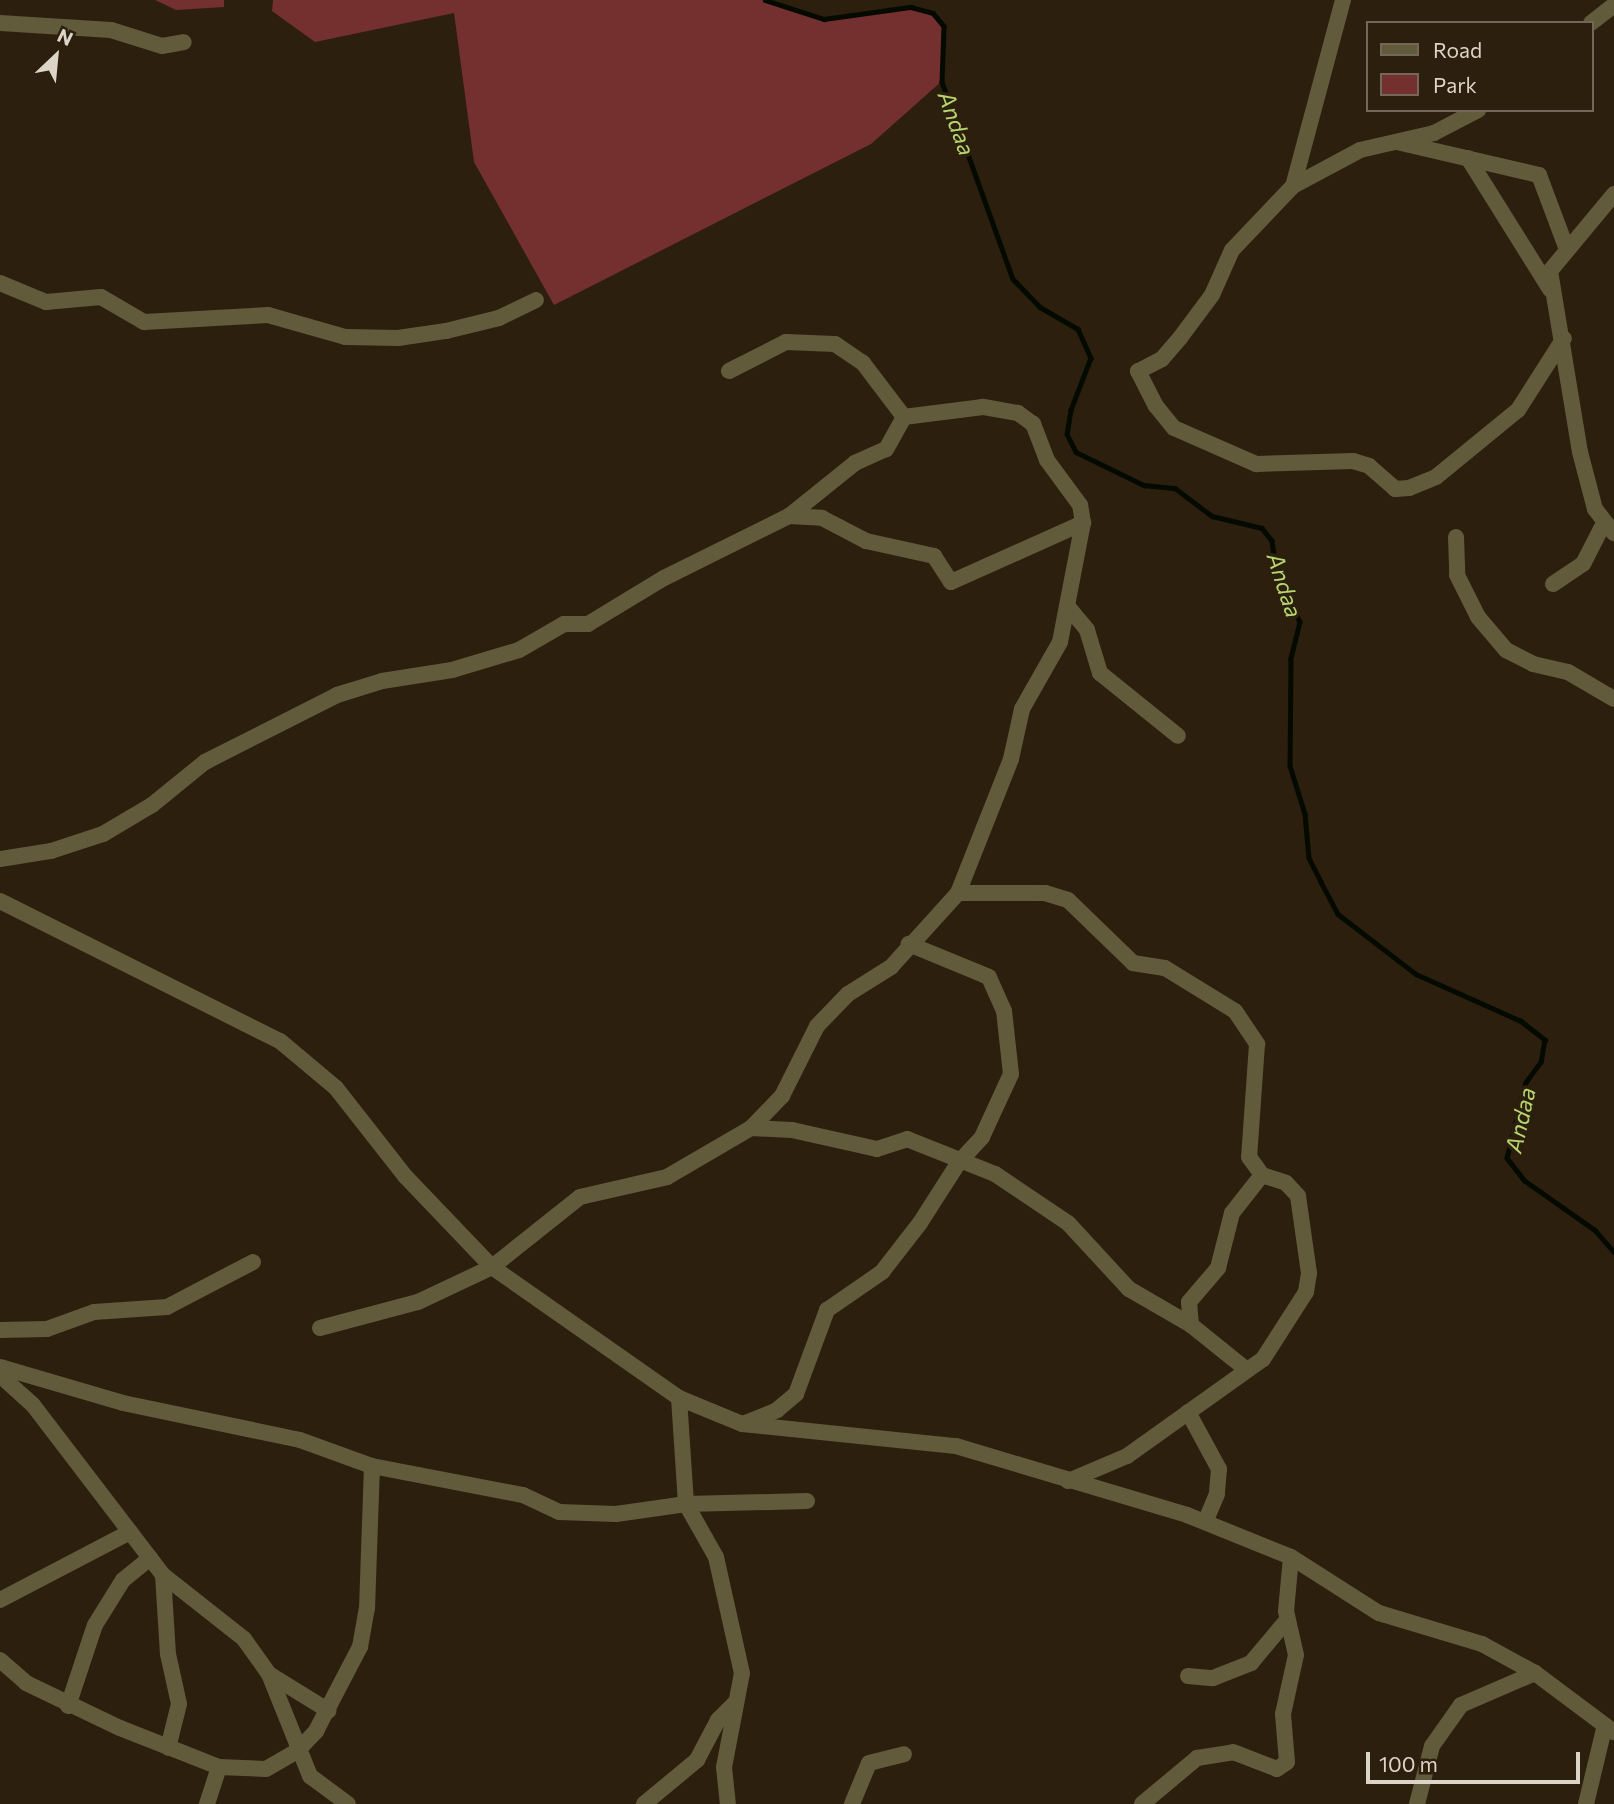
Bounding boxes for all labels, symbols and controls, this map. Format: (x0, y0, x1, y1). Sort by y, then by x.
north arrow (21, 21, 91, 91)
legend (1366, 21, 1593, 112)
text: N (54, 23, 77, 50)
text: Road (1433, 37, 1482, 62)
text: Park (1433, 72, 1477, 97)
water label: Andaa (933, 87, 981, 159)
water label: Andaa (1262, 549, 1308, 621)
water label: Andaa (1499, 1085, 1541, 1155)
scale bar (1369, 1738, 1582, 1782)
text: 100 m (1379, 1751, 1438, 1776)

